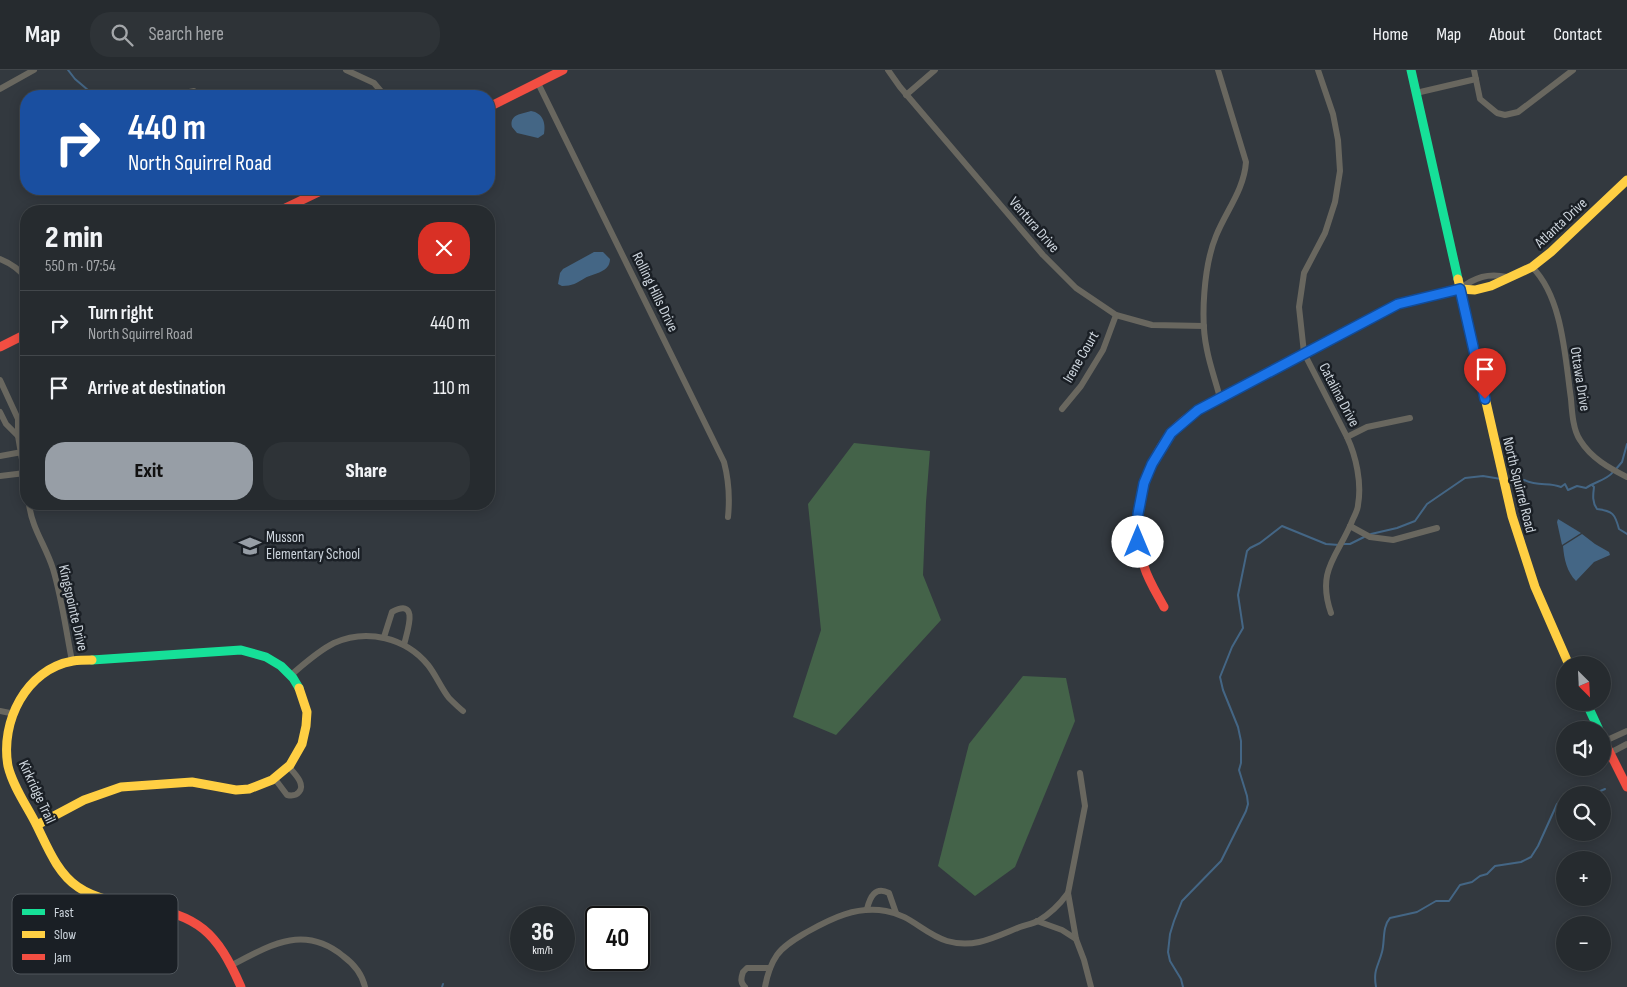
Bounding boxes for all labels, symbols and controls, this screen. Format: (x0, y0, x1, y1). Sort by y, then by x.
search box (90, 12, 440, 57)
text: Map (25, 20, 60, 49)
icon: search (108, 21, 136, 49)
text: Search here (148, 23, 224, 46)
text: Home (1373, 24, 1408, 45)
text: Map (1436, 24, 1461, 45)
text: About (1489, 24, 1525, 45)
text: Contact (1553, 24, 1602, 45)
text: 440 m (128, 107, 206, 150)
icon: right (45, 110, 110, 175)
text: North Squirrel Road (128, 150, 272, 177)
street label: Ventura Drive (1004, 193, 1064, 257)
street label: Atlanta Drive (1530, 194, 1591, 253)
text: 2 min (45, 220, 103, 256)
button: close (418, 222, 470, 274)
street label: Rolling Hills Drive (628, 249, 682, 335)
text: 550 m · 07:54 (45, 257, 116, 276)
text: Turn right (88, 302, 153, 325)
icon: right (45, 309, 73, 337)
text: 440 m (430, 312, 470, 335)
text: North Squirrel Road (88, 325, 193, 344)
street label: Irene Court (1059, 327, 1104, 386)
street label: Ottawa Drive (1566, 346, 1594, 412)
pin (1464, 348, 1506, 399)
icon: arrive (1471, 355, 1499, 383)
street label: Catalina Drive (1314, 360, 1364, 430)
icon: arrive (45, 374, 73, 402)
text: Arrive at destination (88, 377, 226, 400)
text: 110 m (433, 377, 470, 400)
street label: North Squirrel Road (1498, 435, 1540, 535)
button: Exit (45, 442, 253, 500)
button: Share (263, 442, 470, 500)
position arrow (1111, 515, 1163, 567)
place label: Musson Elementary School (266, 528, 360, 564)
school or university icon: Musson Elementary School (237, 533, 263, 559)
street label: Kingspointe Drive (54, 563, 92, 653)
north arrow (1556, 656, 1611, 711)
map controls (1556, 656, 1611, 971)
button: sound (1556, 721, 1611, 776)
street label: Kirkridge Trail (14, 757, 60, 827)
button: search (1556, 786, 1611, 841)
button: + (1556, 851, 1611, 906)
legend (12, 894, 178, 974)
text: Fast (54, 904, 74, 921)
speed limit sign: 40 (585, 906, 650, 971)
button: − (1556, 916, 1611, 971)
text: 36 (531, 917, 554, 948)
text: Slow (54, 926, 76, 943)
text: km/h (532, 943, 553, 958)
text: Jam (53, 949, 71, 966)

